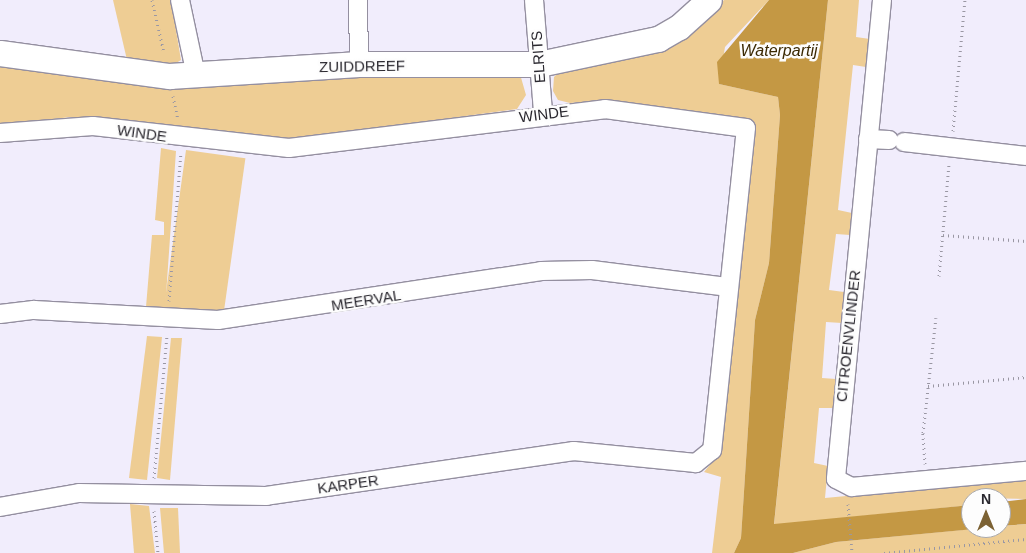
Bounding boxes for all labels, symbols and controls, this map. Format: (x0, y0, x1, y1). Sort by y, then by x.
street label: ELRITS (527, 30, 549, 84)
water label: Waterpartij (740, 41, 818, 61)
street label: ZUIDDREEF (319, 56, 405, 76)
street label: WINDE (518, 102, 570, 126)
street label: WINDE (116, 121, 168, 145)
street label: CITROENVLINDER (832, 269, 864, 403)
street label: MEERVAL (330, 286, 402, 314)
street label: KARPER (316, 471, 380, 497)
north arrow (961, 488, 1011, 538)
text: N (981, 491, 991, 507)

